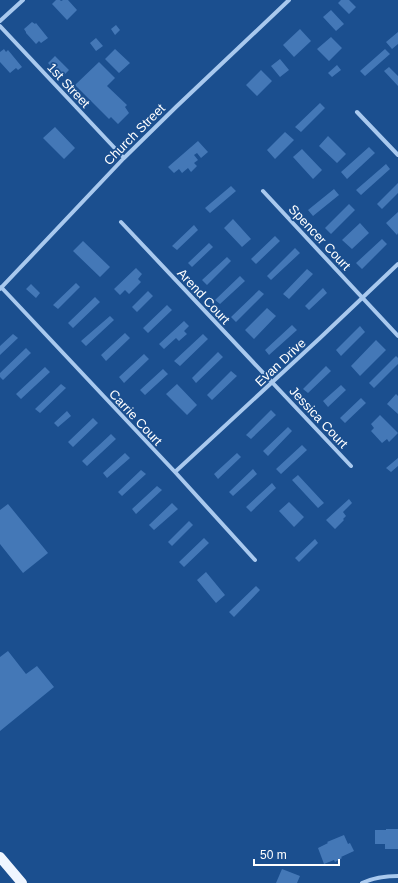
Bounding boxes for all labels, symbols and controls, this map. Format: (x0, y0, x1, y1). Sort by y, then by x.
street label: 1st Street (44, 60, 93, 111)
street label: Church Street (101, 100, 168, 168)
street label: Spencer Court (286, 202, 354, 273)
street label: Arend Court (174, 266, 233, 327)
street label: Evan Drive (252, 335, 309, 390)
street label: Jessica Court (286, 383, 351, 452)
street label: Carrie Court (106, 386, 166, 449)
scale bar (254, 841, 339, 867)
text: 50 m (260, 848, 287, 862)

